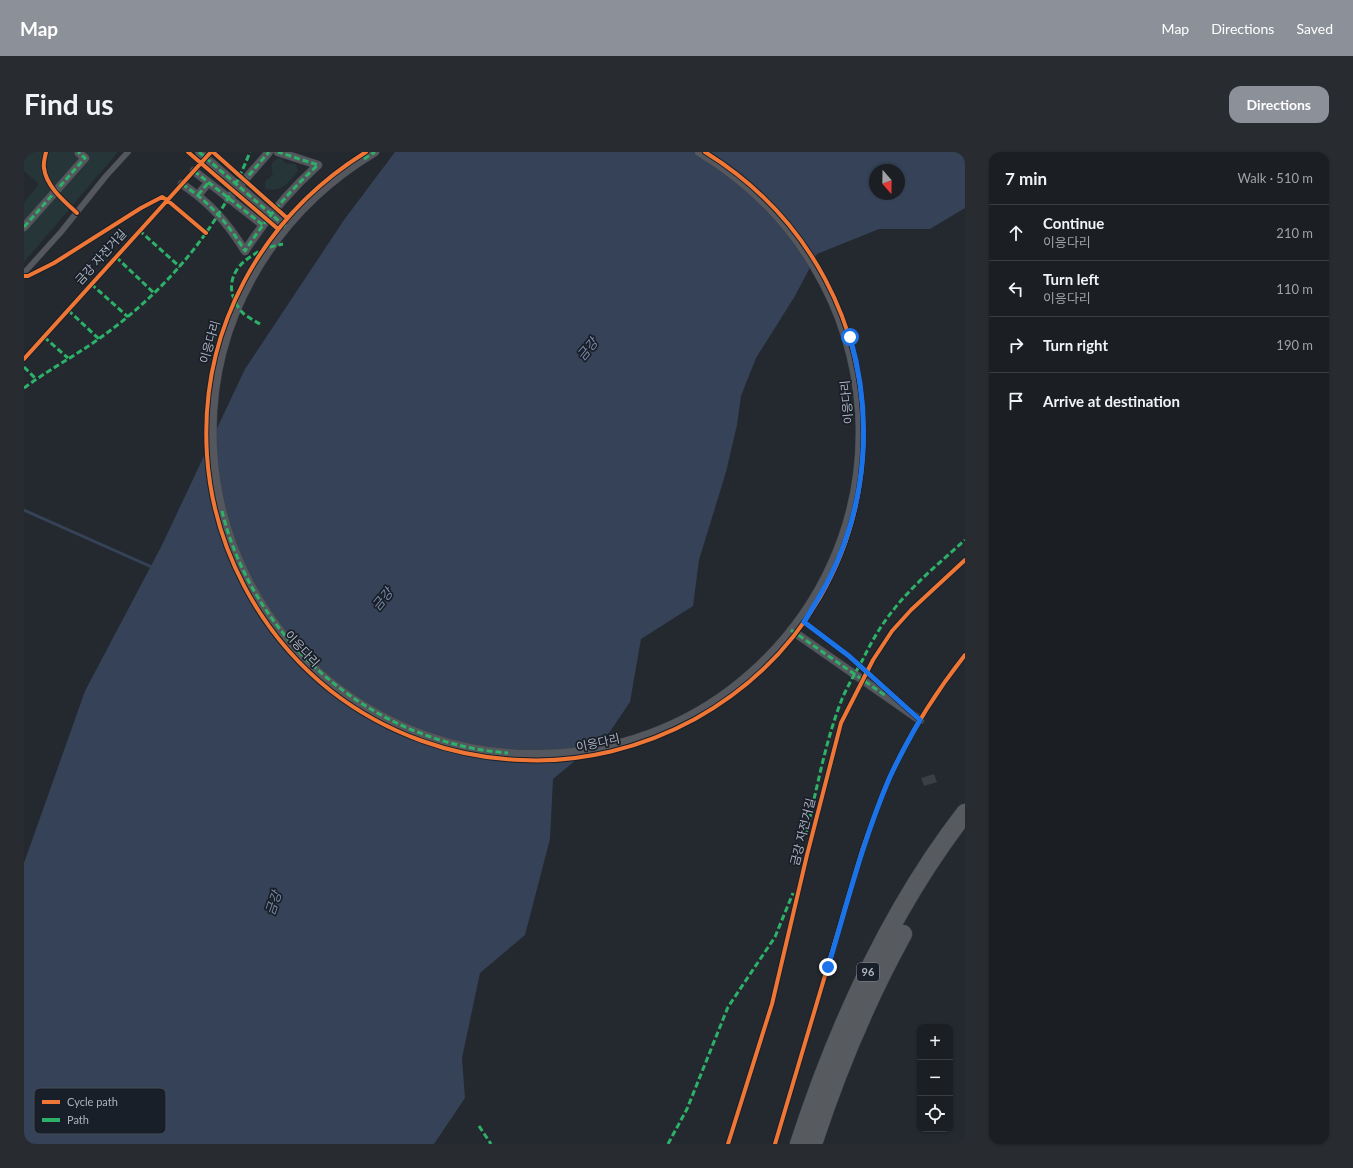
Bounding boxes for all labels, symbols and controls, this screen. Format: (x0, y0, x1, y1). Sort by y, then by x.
text: Map (20, 17, 58, 40)
text: Map (1162, 20, 1189, 37)
text: Directions (1211, 20, 1274, 37)
text: Saved (1296, 20, 1333, 37)
button: Directions (1229, 86, 1329, 123)
text: Find us (24, 87, 114, 121)
north arrow (869, 164, 905, 200)
text: 7 min (1005, 168, 1047, 189)
text: Walk · 510 m (1237, 170, 1313, 186)
text: Continue (1043, 214, 1104, 232)
icon: ahead (1005, 222, 1027, 244)
text: 210 m (1276, 225, 1313, 241)
street label: 금강 자전거길 (72, 226, 129, 287)
text: 이응다리 (1043, 234, 1091, 250)
text: Turn left (1043, 270, 1099, 288)
icon: left (1005, 278, 1027, 300)
text: 110 m (1276, 281, 1313, 297)
text: 이응다리 (1043, 290, 1091, 306)
street label: 이응다리 (196, 319, 223, 365)
route start (841, 328, 859, 346)
water label: 금강 (573, 333, 602, 363)
icon: right (1005, 334, 1027, 356)
text: Turn right (1043, 336, 1108, 354)
text: 190 m (1276, 337, 1313, 353)
street label: 이응다리 (837, 379, 856, 425)
icon: arrive (1005, 390, 1027, 412)
text: Arrive at destination (1043, 392, 1180, 410)
water label: 금강 (368, 583, 397, 613)
street label: 이응다리 (282, 627, 323, 670)
street label: 이응다리 (575, 731, 621, 754)
street label: 금강 자전거길 (787, 796, 818, 867)
water label: 금강 (262, 887, 285, 917)
route end (819, 958, 837, 976)
road number: 96 (857, 963, 879, 981)
map controls (917, 1024, 953, 1132)
button: + (917, 1024, 953, 1060)
button: − (917, 1060, 953, 1096)
legend (34, 1088, 166, 1134)
text: Cycle path (67, 1095, 118, 1108)
button: locate (917, 1096, 953, 1132)
text: Path (67, 1113, 89, 1126)

